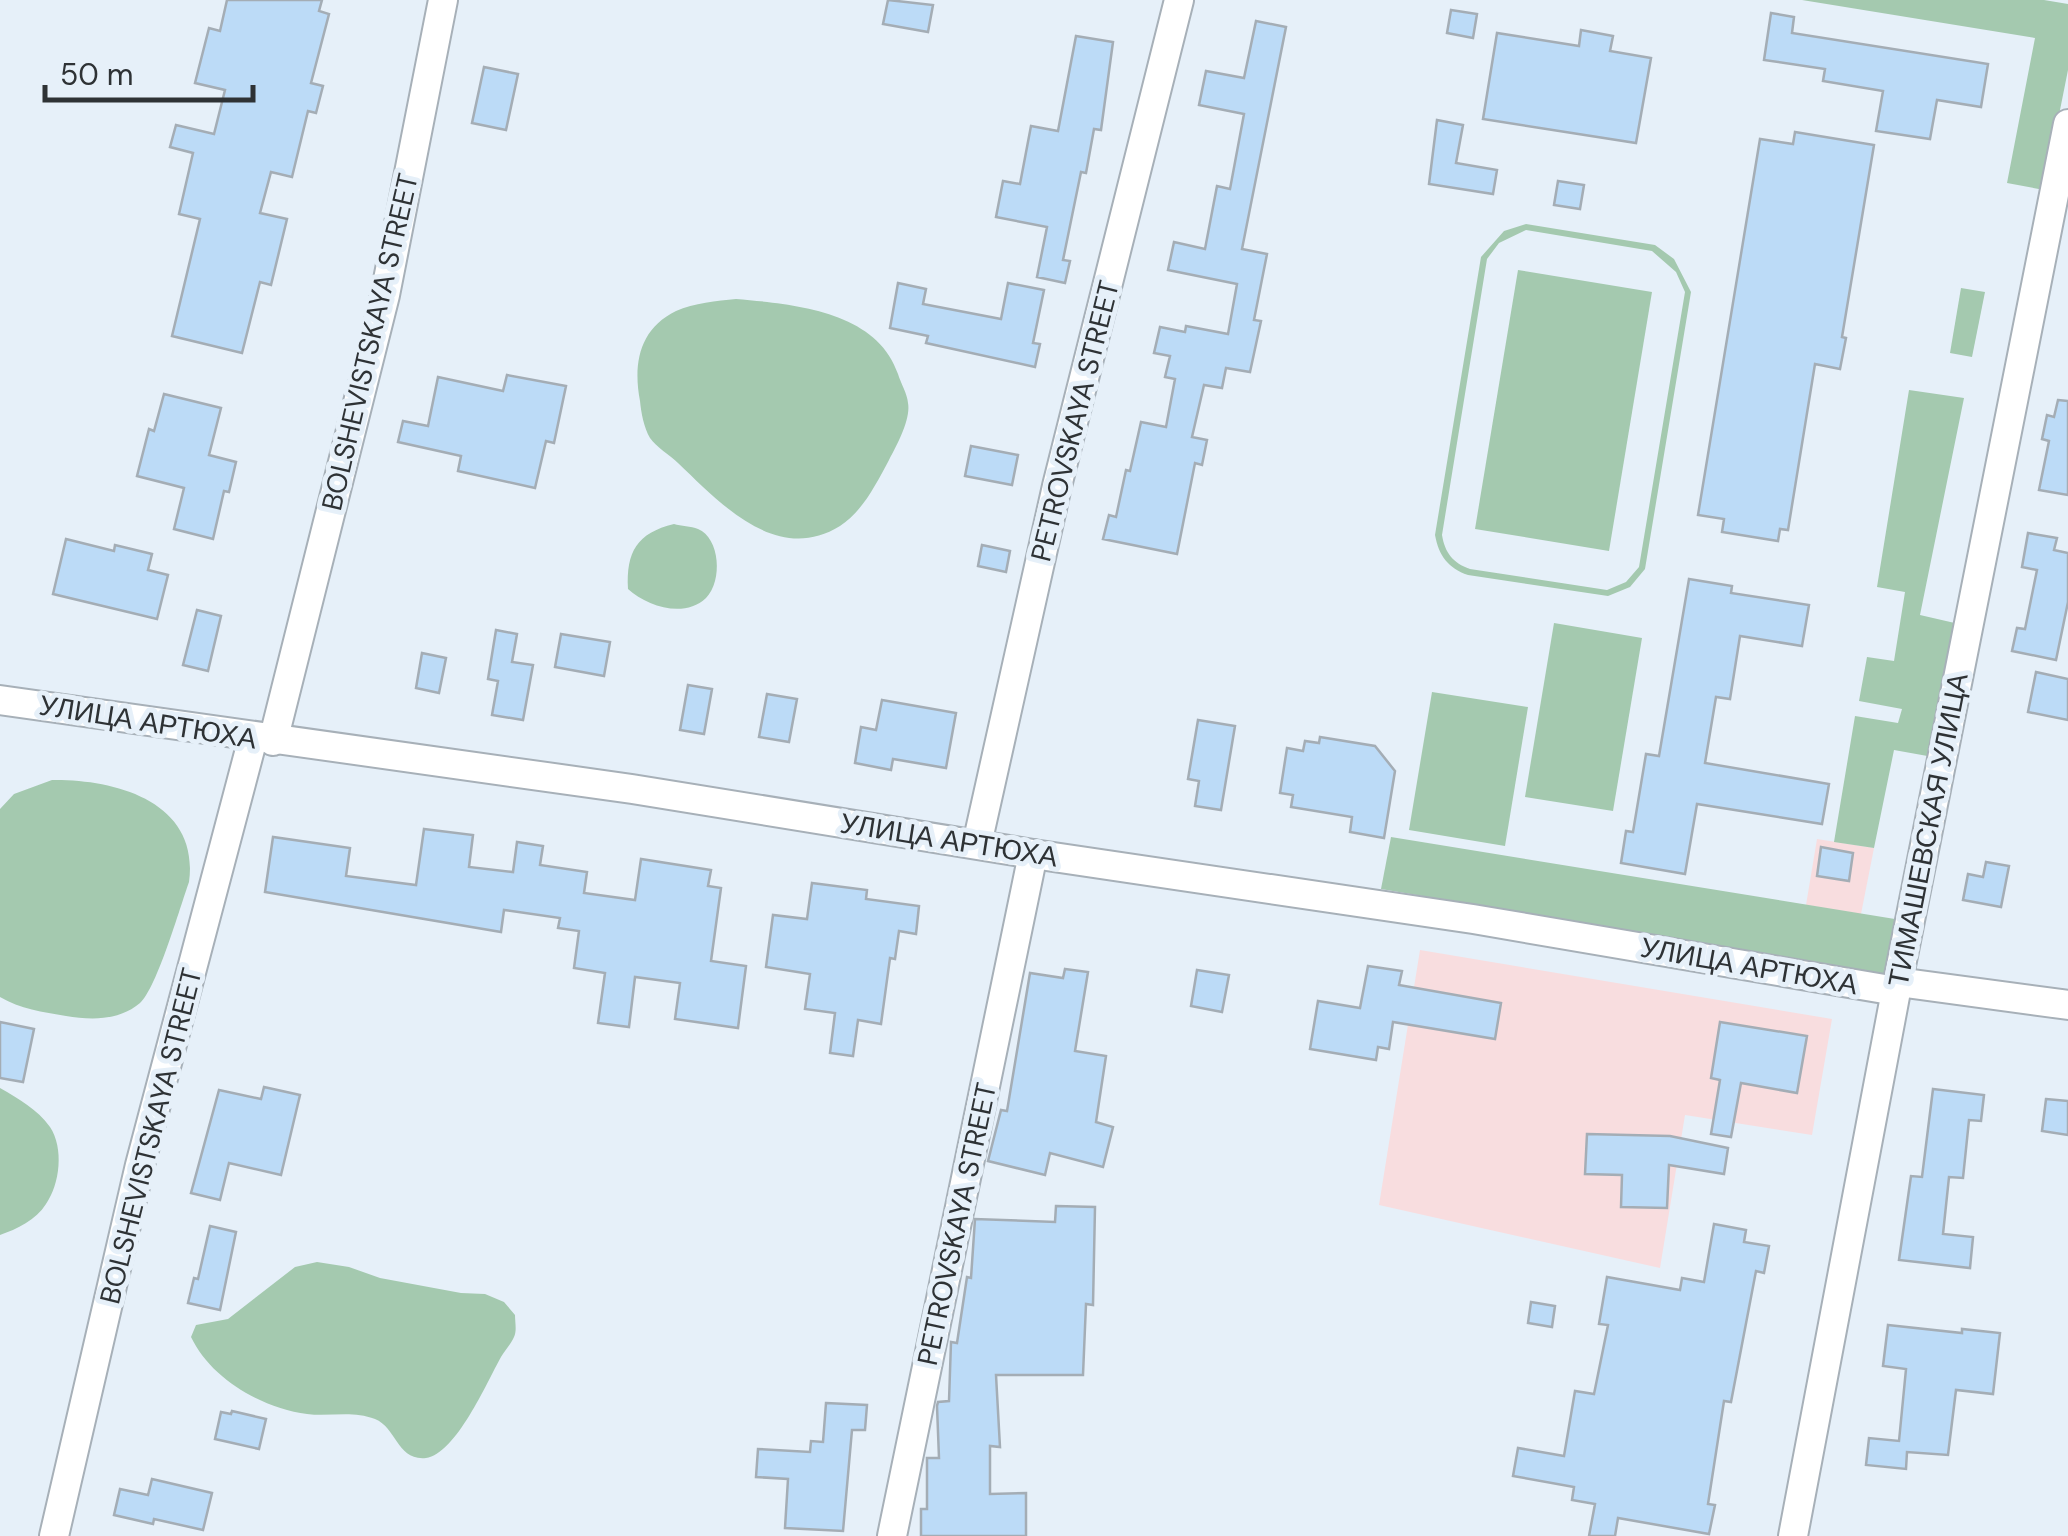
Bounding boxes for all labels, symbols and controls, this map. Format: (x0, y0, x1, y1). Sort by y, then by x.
scale bar (45, 40, 252, 102)
text: 50 m (60, 55, 134, 94)
street label: BOLSHEVISTSKAYA STREET (313, 170, 427, 514)
street label: PETROVSKAYA STREET (1022, 277, 1128, 565)
street label: ТИМАШЕВСКАЯ УЛИЦА (1879, 670, 1977, 990)
street label: УЛИЦА АРТЮХА (37, 687, 260, 758)
street label: УЛИЦА АРТЮХА (838, 805, 1061, 876)
street label: УЛИЦА АРТЮХА (1638, 929, 1861, 1003)
street label: BOLSHEVISTSKAYA STREET (91, 964, 211, 1308)
street label: PETROVSKAYA STREET (909, 1079, 1005, 1369)

